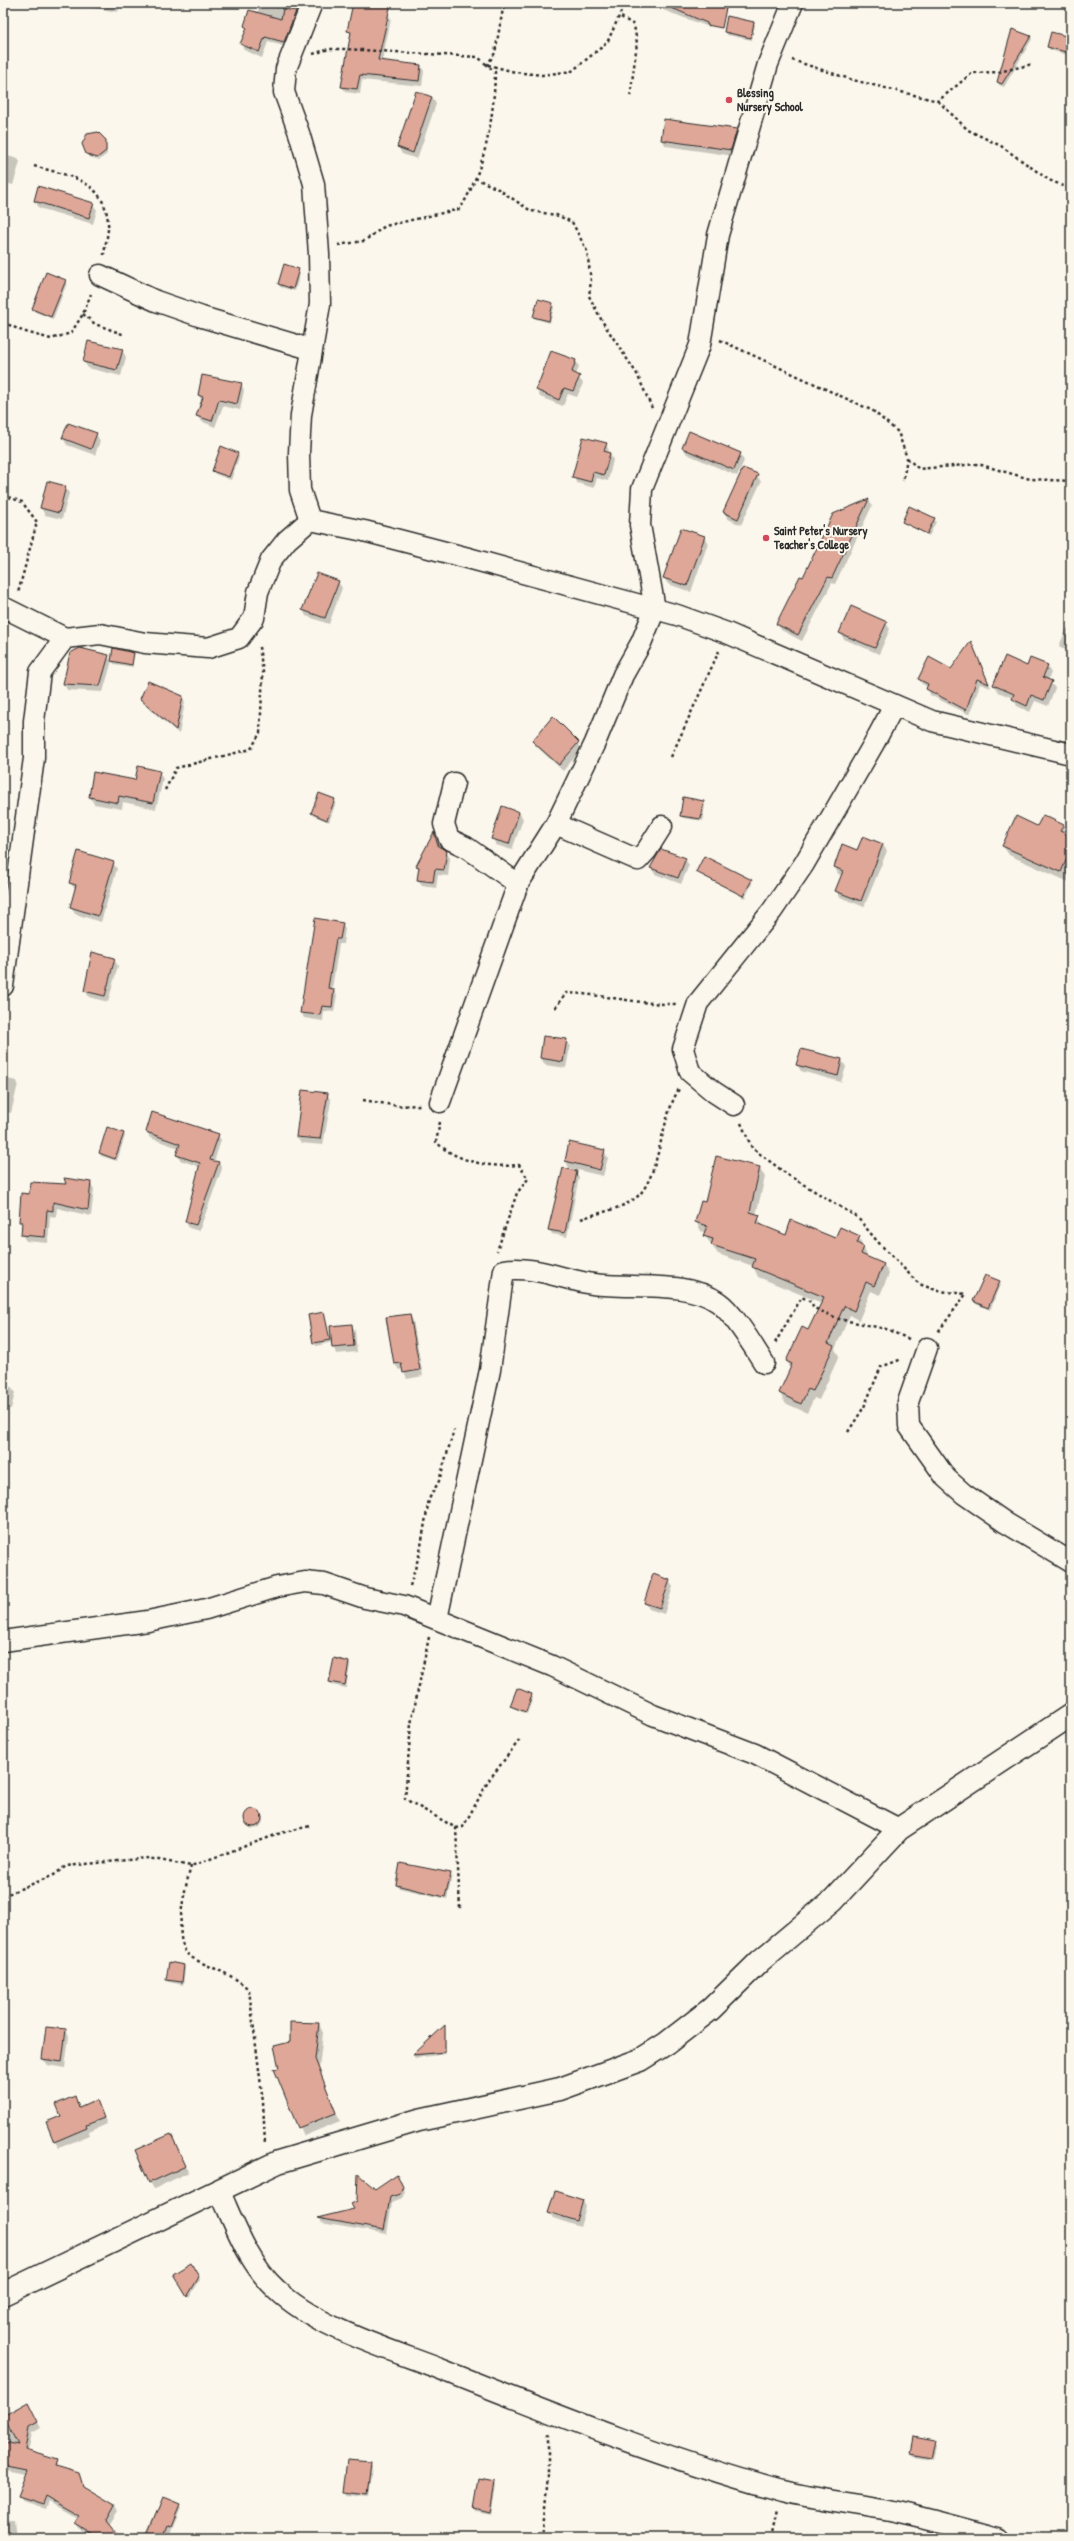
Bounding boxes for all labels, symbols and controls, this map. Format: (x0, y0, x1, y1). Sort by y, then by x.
place label: Blessing Nursery School (737, 84, 804, 116)
marker: Blessing Nursery School (724, 95, 734, 105)
place label: Saint Peter's Nursery Teacher's College (773, 522, 868, 554)
marker: Saint Peter's Nursery Teacher's College (761, 533, 771, 543)

